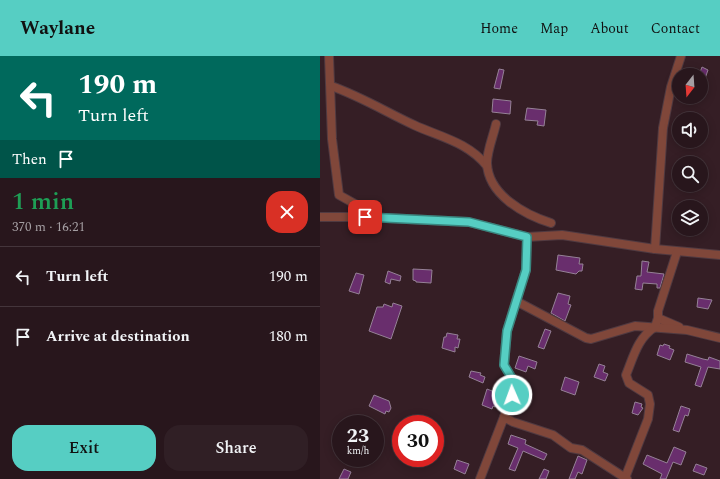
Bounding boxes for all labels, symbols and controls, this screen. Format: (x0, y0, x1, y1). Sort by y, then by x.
text: Waylane (20, 14, 95, 43)
text: Home (480, 18, 518, 39)
text: Map (540, 18, 568, 39)
text: About (590, 18, 629, 39)
text: Contact (651, 18, 700, 39)
text: 190 m (78, 63, 157, 106)
north arrow (672, 68, 708, 104)
map controls (672, 68, 708, 236)
icon: left (12, 72, 64, 124)
text: Turn left (78, 102, 149, 129)
button: sound (672, 112, 708, 148)
text: Then (12, 148, 47, 171)
icon: arrive (55, 148, 77, 170)
button: search (672, 156, 708, 192)
text: 1 min (12, 184, 74, 220)
button: close (266, 191, 308, 233)
pin (348, 200, 382, 234)
button: layers (672, 200, 708, 236)
icon: arrive (354, 206, 376, 228)
text: 370 m · 16:21 (12, 217, 85, 237)
text: Turn left (46, 265, 108, 288)
text: 190 m (269, 265, 308, 288)
icon: left (12, 266, 34, 288)
text: Arrive at destination (46, 325, 190, 348)
text: 180 m (269, 325, 308, 348)
icon: arrive (12, 326, 34, 348)
position arrow (491, 374, 533, 416)
speed limit sign: 30 (392, 415, 444, 467)
text: 23 (347, 421, 369, 451)
button: Exit (12, 425, 156, 471)
button: Share (164, 425, 308, 471)
text: km/h (347, 443, 369, 459)

